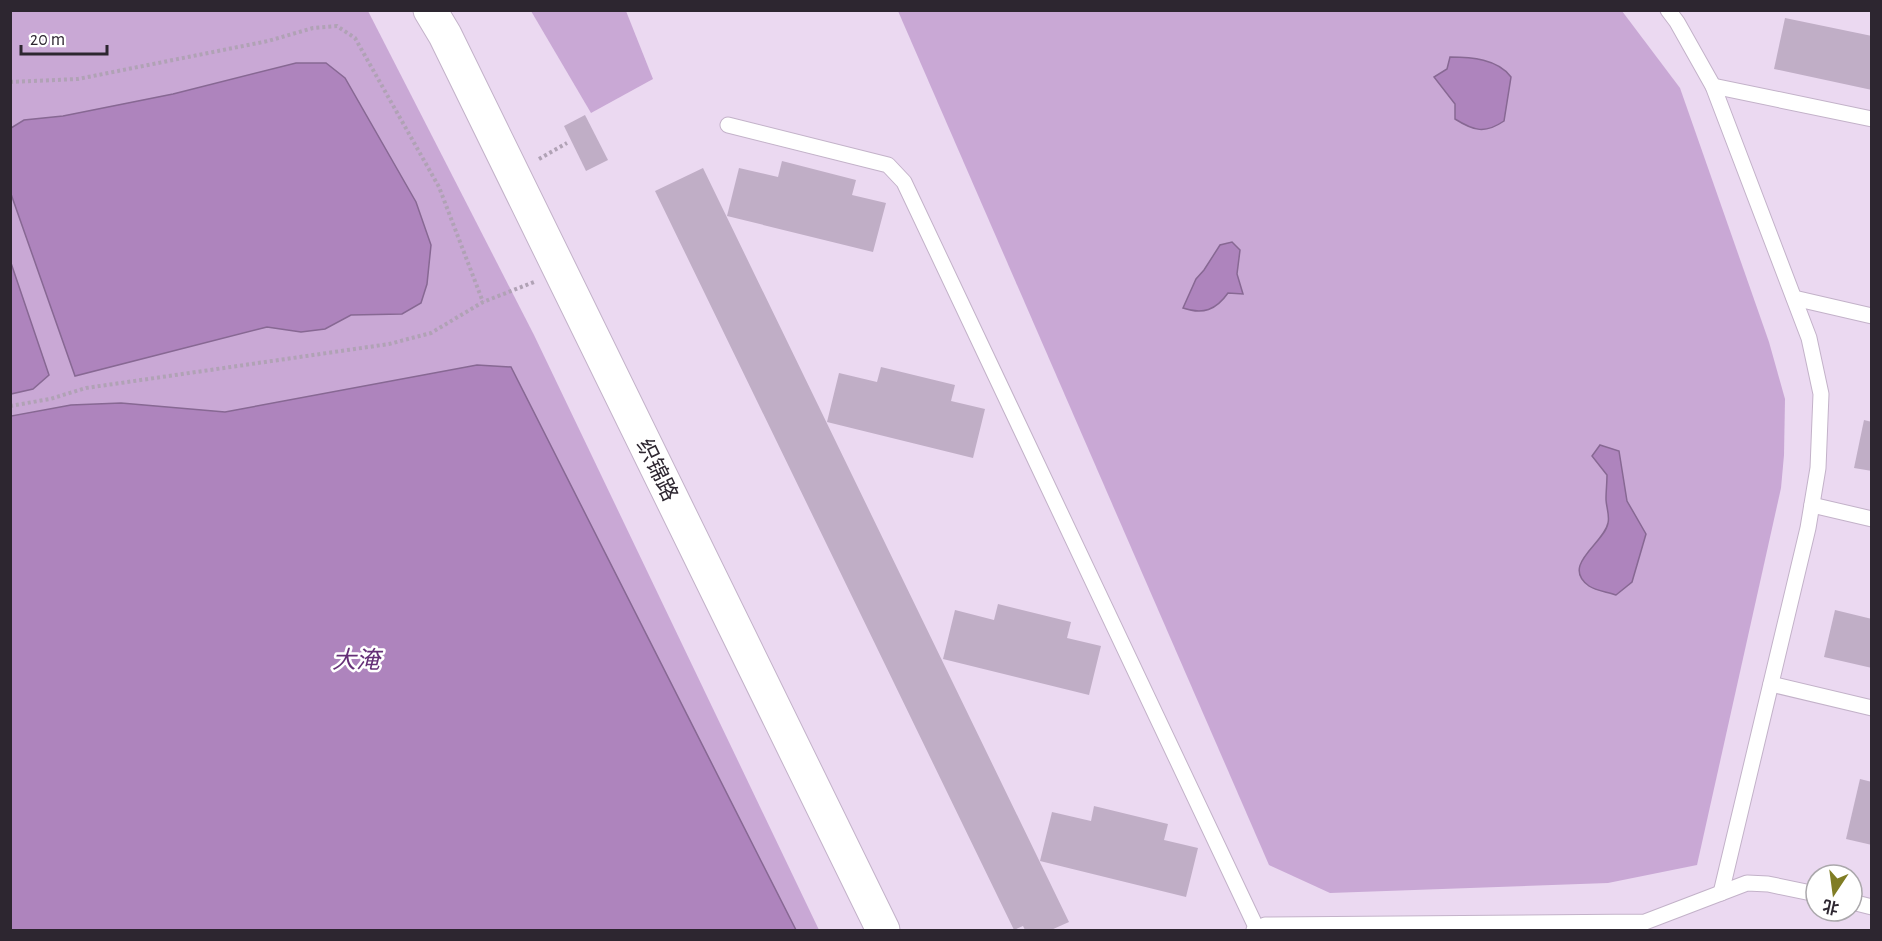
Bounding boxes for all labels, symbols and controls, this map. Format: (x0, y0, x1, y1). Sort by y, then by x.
scale bar (21, 18, 106, 56)
text: 20 m (30, 31, 65, 49)
street label: 织锦路 (633, 435, 682, 504)
water label: 大淹 (332, 647, 384, 673)
north arrow (1804, 863, 1864, 923)
text: 北 (1821, 897, 1840, 917)

